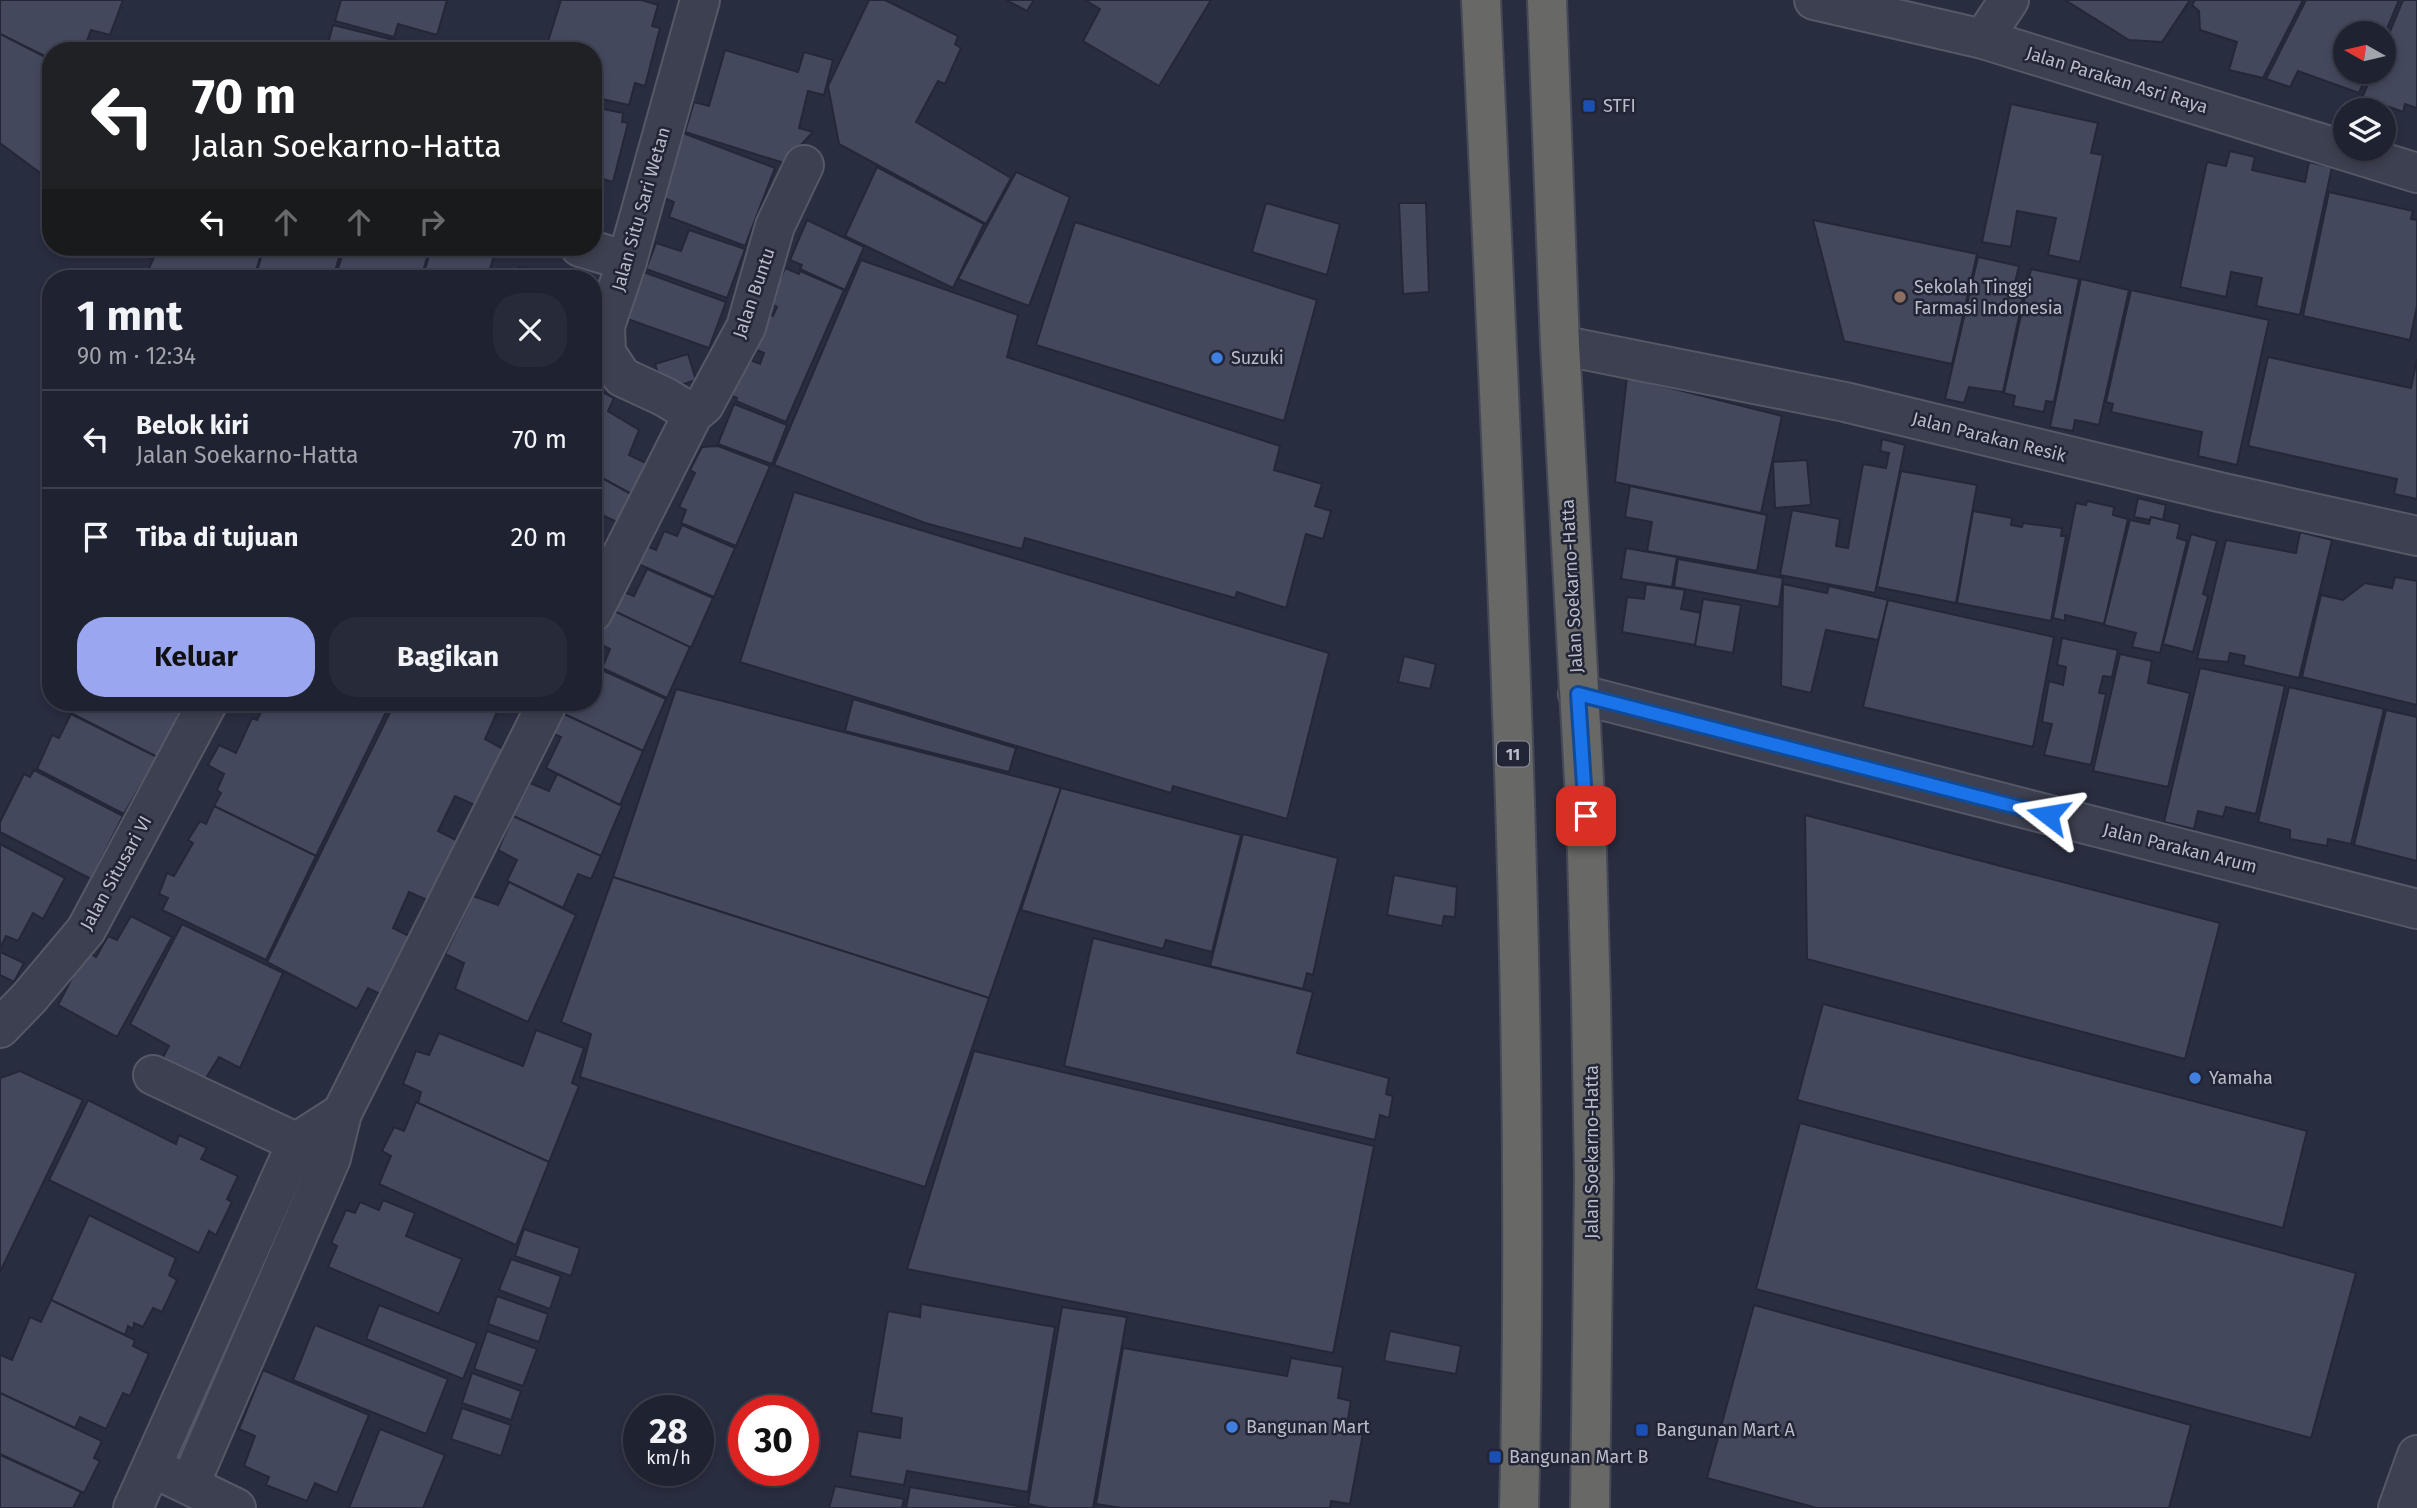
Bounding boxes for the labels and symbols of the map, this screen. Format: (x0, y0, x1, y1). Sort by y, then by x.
north arrow (2333, 21, 2396, 84)
street label: Jalan Parakan Asri Raya (2023, 42, 2211, 118)
place label: STFI (1603, 95, 1636, 117)
marker: STFI (1581, 98, 1597, 114)
street label: Jalan Situ Sari Wetan (607, 124, 675, 294)
street label: Jalan Buntu (728, 245, 780, 341)
place label: Sekolah Tinggi Farmasi Indonesia (1914, 276, 2063, 319)
marker: Sekolah Tinggi Farmasi Indonesia (1892, 289, 1908, 305)
place label: Suzuki (1231, 347, 1284, 369)
marker: Suzuki (1209, 350, 1225, 366)
street label: Jalan Parakan Resik (1910, 407, 2069, 467)
street label: Jalan Soekarno-Hatta (1556, 498, 1588, 674)
road number: 11 (1497, 741, 1529, 766)
position arrow (2011, 778, 2085, 852)
pin (1556, 786, 1616, 846)
street label: Jalan Situsari VI (75, 812, 157, 934)
street label: Jalan Parakan Arum (2101, 818, 2259, 878)
street label: Jalan Soekarno-Hatta (1581, 1065, 1603, 1239)
place label: Yamaha (2209, 1067, 2273, 1089)
marker: Yamaha (2187, 1070, 2203, 1086)
speed limit sign: 30 (728, 1395, 819, 1486)
place label: Bangunan Mart (1246, 1416, 1370, 1438)
marker: Bangunan Mart (1224, 1419, 1240, 1435)
place label: Bangunan Mart A (1656, 1419, 1796, 1441)
marker: Bangunan Mart A (1634, 1422, 1650, 1438)
place label: Bangunan Mart B (1509, 1446, 1649, 1468)
marker: Bangunan Mart B (1487, 1449, 1503, 1465)

